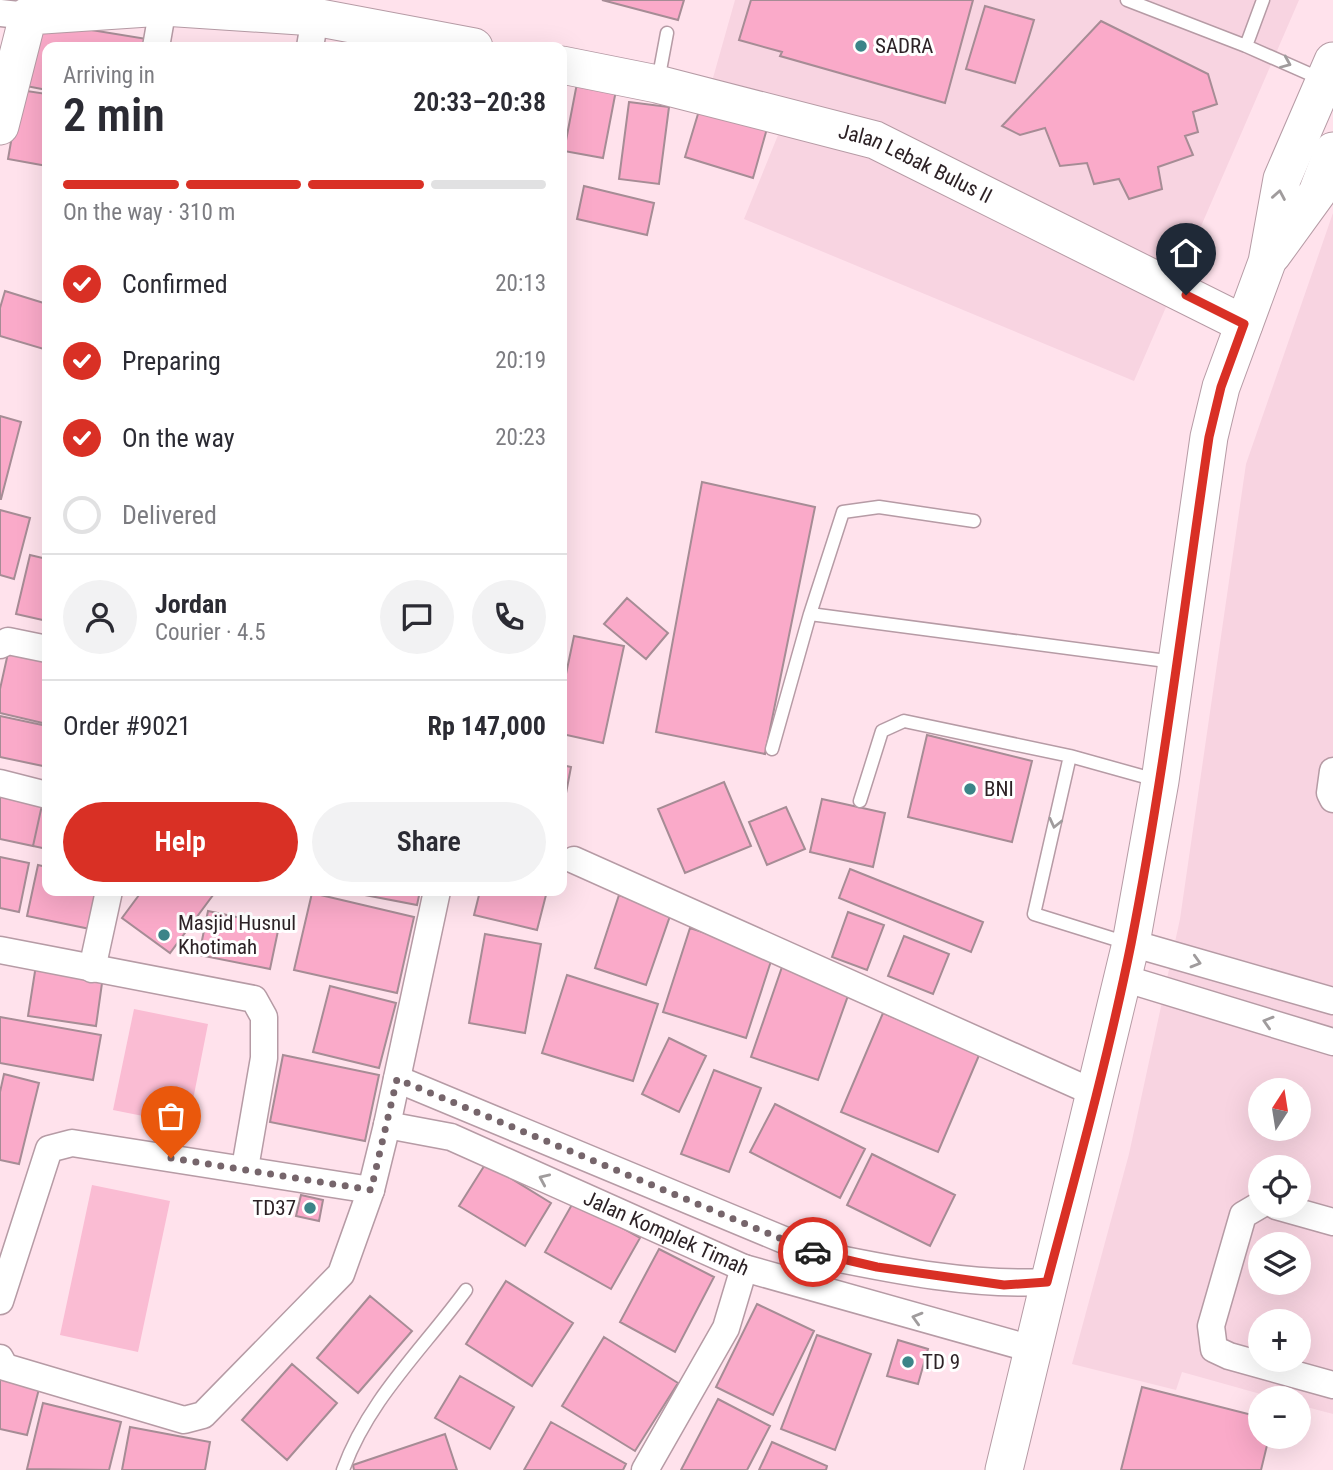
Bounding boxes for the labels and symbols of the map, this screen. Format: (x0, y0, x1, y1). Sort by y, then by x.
place label: SADRA (875, 34, 933, 58)
marker: SADRA (853, 38, 869, 54)
one-way arrow (1278, 55, 1291, 69)
street label: Jalan Lebak Bulus II (836, 119, 996, 208)
one-way arrow (1271, 189, 1286, 201)
pin (1156, 223, 1216, 295)
place label: BNI (984, 777, 1014, 801)
marker: BNI (962, 781, 978, 797)
one-way arrow (1049, 817, 1063, 829)
place label: Masjid Husnul Khotimah (178, 911, 296, 959)
marker: Masjid Husnul Khotimah (156, 927, 172, 943)
one-way arrow (1190, 954, 1202, 968)
one-way arrow (1262, 1015, 1274, 1030)
north arrow (1248, 1078, 1311, 1141)
pin (141, 1086, 201, 1158)
one-way arrow (539, 1173, 551, 1187)
street label: Jalan Komplek Timah (580, 1186, 753, 1281)
place label: TD37 (252, 1196, 296, 1220)
marker: TD37 (302, 1200, 318, 1216)
courier (778, 1217, 848, 1287)
one-way arrow (912, 1311, 924, 1326)
place label: TD 9 (922, 1350, 960, 1374)
marker: TD 9 (900, 1354, 916, 1370)

